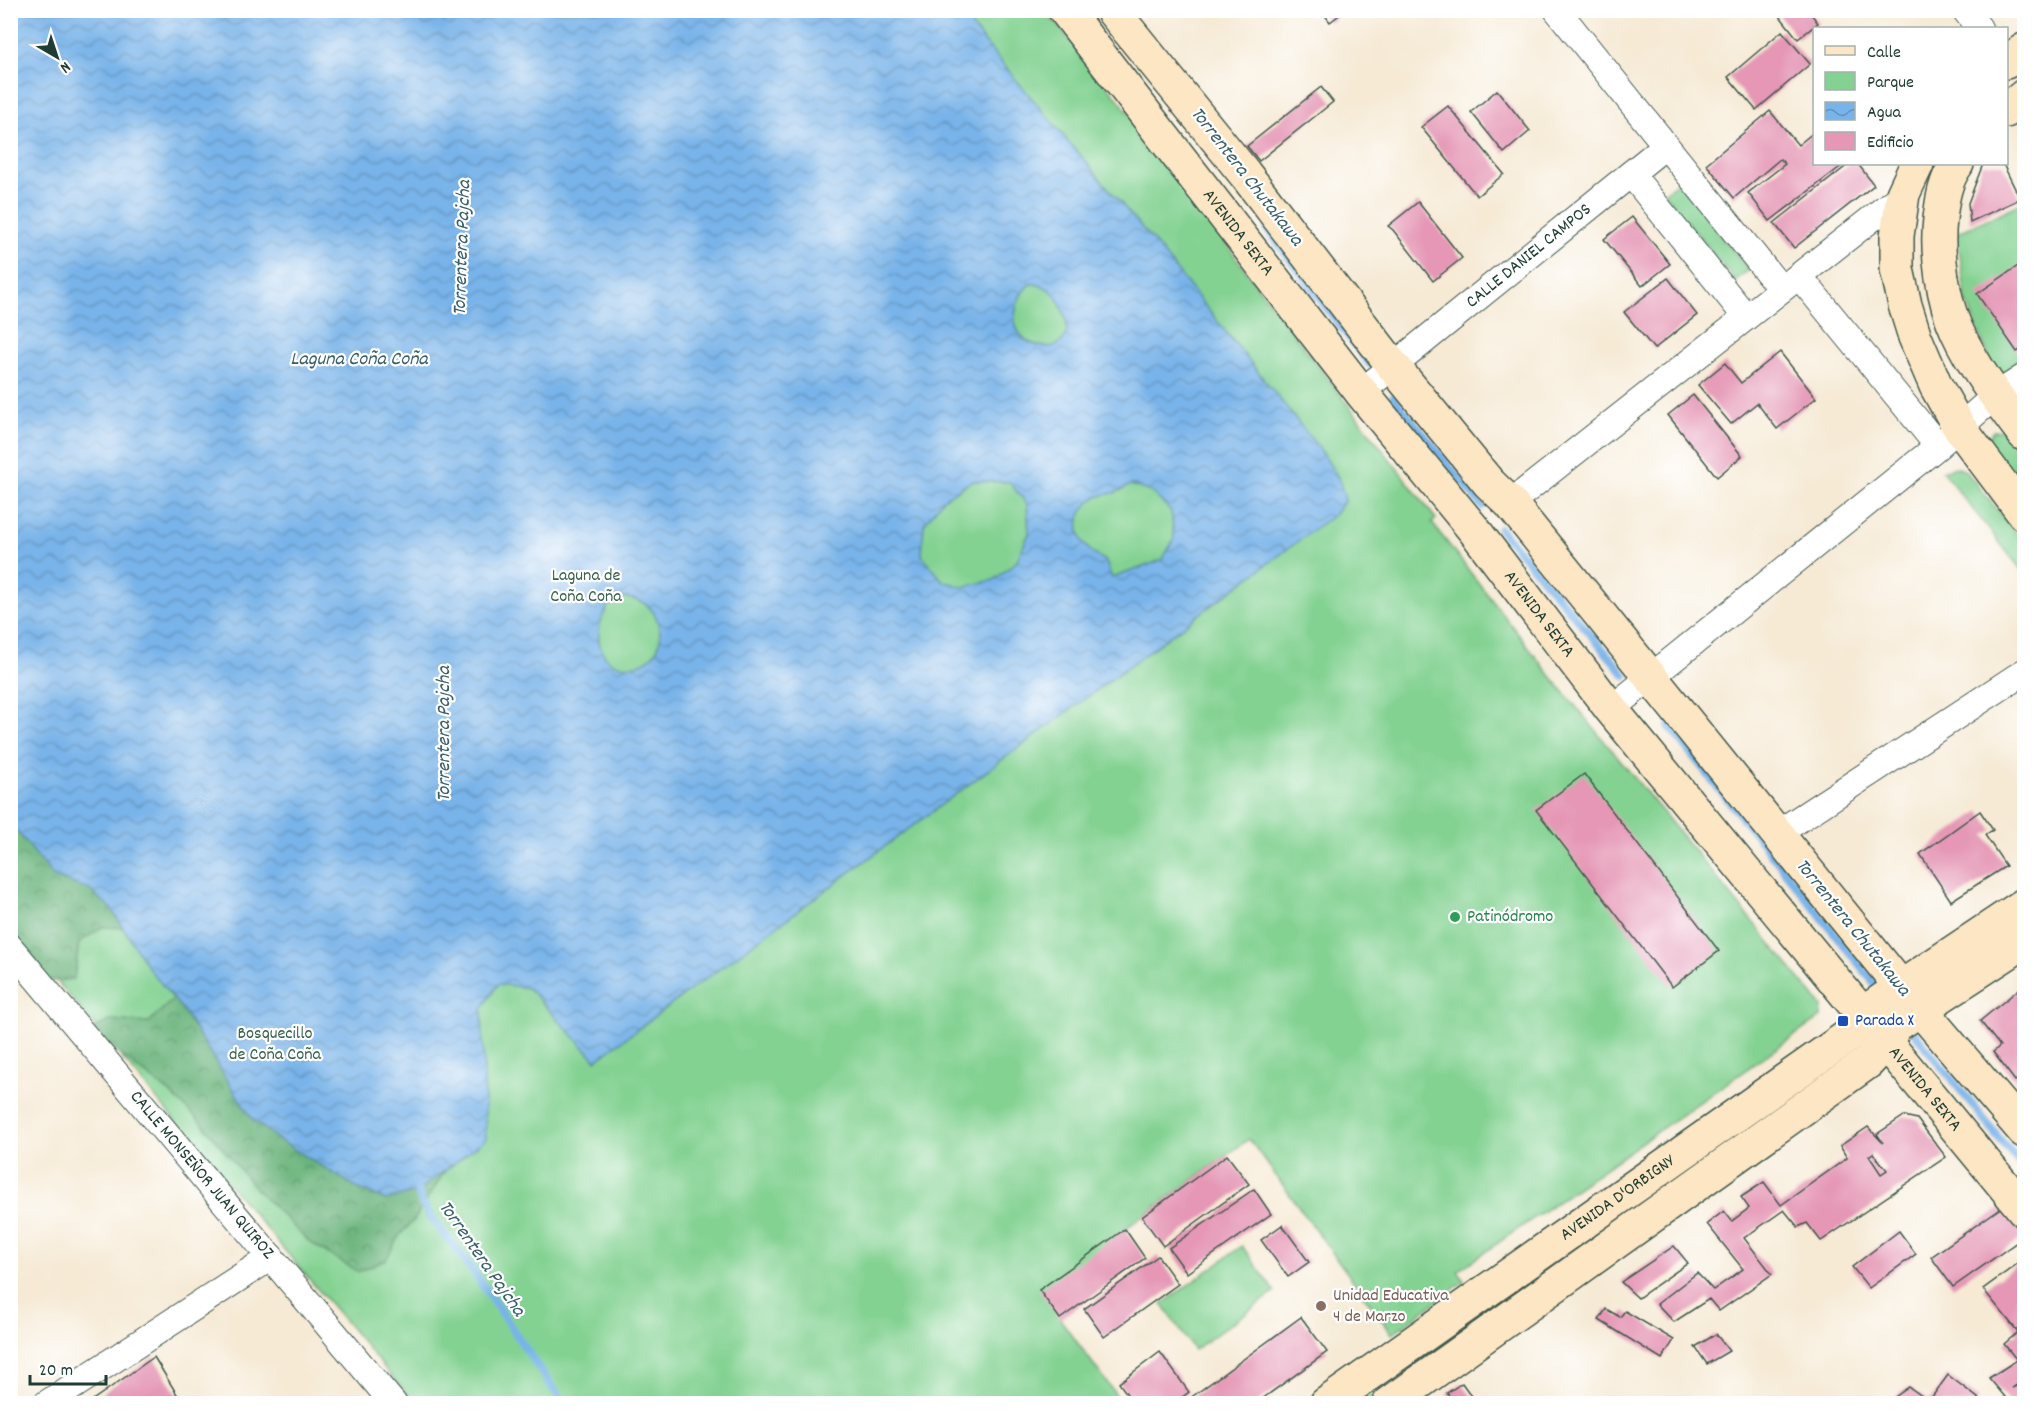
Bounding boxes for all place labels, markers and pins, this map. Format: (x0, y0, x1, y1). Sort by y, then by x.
place label: Patinódromo (1467, 905, 1553, 930)
marker: Patinódromo (1448, 910, 1462, 924)
place label: Parada X (1855, 1009, 1914, 1034)
marker: Parada X (1836, 1014, 1850, 1028)
place label: Unidad Educativa 4 de Marzo (1333, 1284, 1449, 1330)
marker: Unidad Educativa 4 de Marzo (1314, 1299, 1328, 1313)

